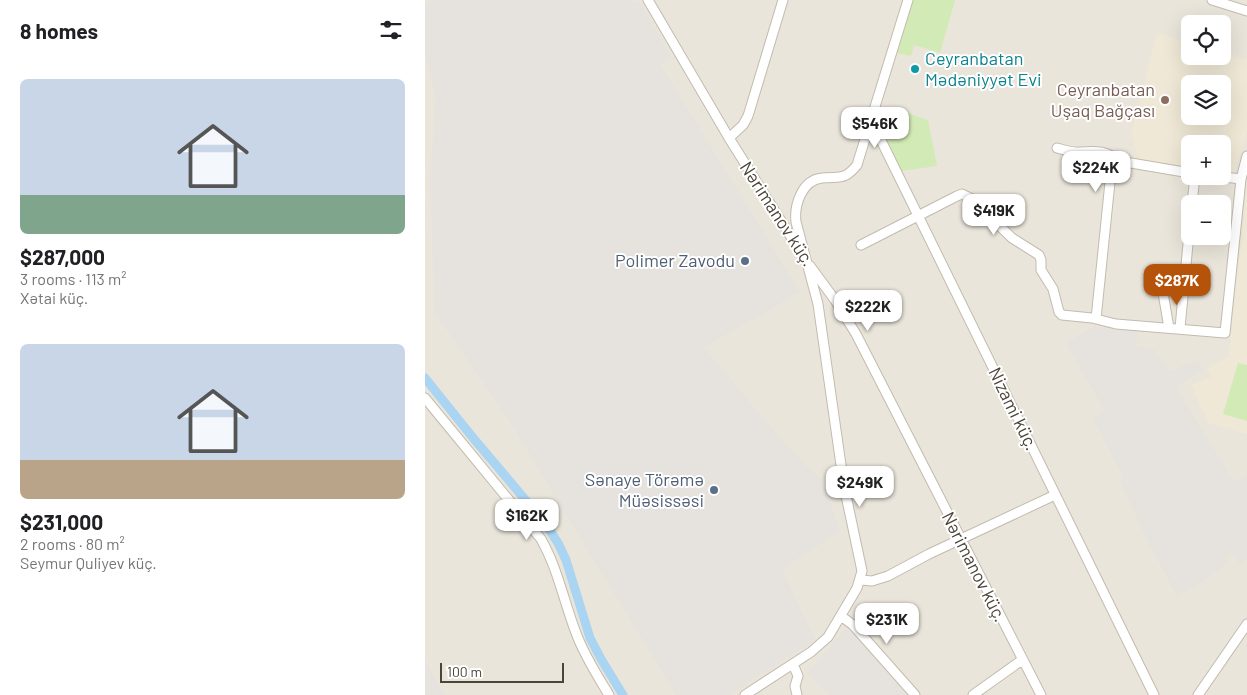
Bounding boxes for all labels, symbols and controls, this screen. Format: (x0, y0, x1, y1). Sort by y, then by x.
map controls (1181, 15, 1231, 245)
button: locate (1181, 15, 1231, 65)
icon: filters (377, 16, 405, 44)
text: 8 homes (20, 18, 98, 43)
place label: Ceyranbatan Mədəniyyət Evi (925, 47, 1042, 90)
marker: Ceyranbatan Mədəniyyət Evi (909, 63, 921, 75)
button: layers (1181, 75, 1231, 125)
place label: Ceyranbatan Uşaq Bağçası (1051, 78, 1155, 121)
marker: Ceyranbatan Uşaq Bağçası (1159, 94, 1171, 106)
pin: $546K (840, 106, 910, 149)
icon: home (168, 111, 258, 201)
text: $546K (852, 113, 898, 132)
button: + (1181, 135, 1231, 185)
pin: $224K (1061, 150, 1131, 193)
street label: Nərimanov küç. (736, 157, 820, 270)
text: $224K (1073, 157, 1119, 176)
pin: $419K (959, 194, 1029, 236)
button: − (1181, 195, 1231, 245)
text: $419K (973, 200, 1015, 219)
text: $287,000 (20, 244, 105, 269)
place label: Polimer Zavodu (615, 249, 735, 271)
marker: Polimer Zavodu (739, 255, 751, 267)
pin: $287K (1142, 264, 1212, 306)
text: 3 rooms · 113 m² (20, 269, 126, 288)
text: $287K (1155, 270, 1199, 289)
text: Xətai küç. (20, 288, 88, 307)
pin: $222K (833, 290, 903, 332)
text: $222K (845, 296, 891, 315)
street label: Nizami küç. (984, 363, 1043, 454)
icon: home (168, 376, 258, 466)
pin: $249K (825, 466, 895, 508)
place label: Sənaye Törəmə Müəsissəsi (585, 468, 704, 511)
text: $249K (837, 472, 883, 491)
marker: Sənaye Törəmə Müəsissəsi (708, 484, 720, 496)
pin: $162K (492, 498, 562, 541)
text: $162K (506, 505, 548, 524)
street label: Nərimanov küç. (938, 508, 1012, 625)
text: $231,000 (20, 509, 103, 534)
text: 2 rooms · 80 m² (20, 534, 125, 553)
text: Seymur Quliyev küç. (20, 553, 157, 572)
pin: $231K (852, 602, 922, 645)
text: $231K (866, 609, 908, 628)
scale bar (440, 660, 564, 683)
text: 100 m (447, 663, 482, 680)

